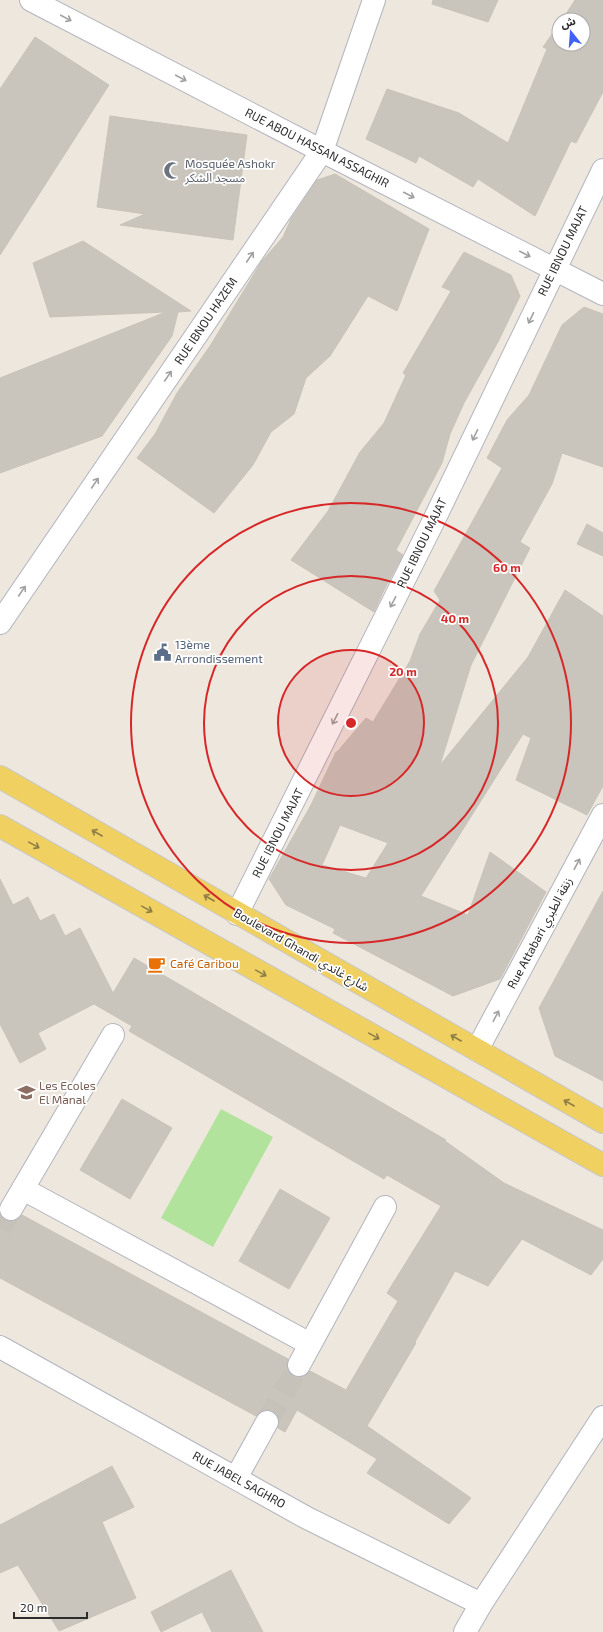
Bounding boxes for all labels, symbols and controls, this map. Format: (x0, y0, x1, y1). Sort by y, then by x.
north arrow (551, 12, 591, 52)
text: ش (559, 14, 577, 31)
one-way arrow (60, 15, 72, 22)
one-way arrow (175, 75, 187, 82)
street label: RUE ABOU HASSAN ASSAGHIR (243, 105, 392, 190)
place label: Mosquée Ashokr مسجد الشكر (184, 156, 276, 185)
mosque icon: Mosquée Ashokr مسجد الشكر (162, 161, 182, 181)
one-way arrow (403, 192, 415, 199)
street label: RUE IBNOU MAJAT (534, 203, 590, 298)
one-way arrow (519, 251, 531, 258)
one-way arrow (246, 252, 254, 263)
street label: RUE IBNOU HAZEM (171, 274, 240, 367)
one-way arrow (527, 312, 534, 324)
one-way arrow (165, 370, 173, 382)
one-way arrow (471, 429, 478, 441)
one-way arrow (91, 478, 99, 489)
street label: RUE IBNOU MAJAT (393, 495, 449, 590)
text: 60 m (493, 560, 521, 574)
one-way arrow (18, 586, 26, 597)
one-way arrow (389, 596, 396, 608)
text: 40 m (441, 611, 469, 625)
place label: 13ème Arrondissement (175, 637, 263, 665)
public building icon: 13ème Arrondissement (152, 642, 172, 662)
text: 20 m (389, 664, 417, 678)
one-way arrow (331, 712, 338, 724)
centre of rings (344, 716, 358, 730)
street label: RUE IBNOU MAJAT (249, 786, 306, 880)
one-way arrow (91, 828, 103, 836)
one-way arrow (28, 842, 40, 850)
one-way arrow (573, 858, 581, 870)
street label: Rue Attabari زنقة الطبري (504, 874, 578, 992)
one-way arrow (203, 893, 215, 901)
street label: Boulevard Ghandi شارع غاندي (230, 905, 371, 997)
one-way arrow (141, 906, 153, 913)
cafe icon: Café Caribou (147, 954, 167, 974)
place label: Café Caribou (170, 956, 239, 970)
one-way arrow (255, 969, 267, 977)
one-way arrow (492, 1010, 500, 1022)
one-way arrow (368, 1033, 380, 1041)
one-way arrow (450, 1034, 462, 1042)
place label: Les Ecoles El Manal (39, 1078, 96, 1106)
school or university icon: Les Ecoles El Manal (16, 1083, 36, 1103)
one-way arrow (563, 1098, 575, 1106)
street label: RUE JABEL SAGHRO (191, 1448, 288, 1510)
scale bar (14, 1594, 87, 1620)
text: 20 m (20, 1600, 47, 1614)

